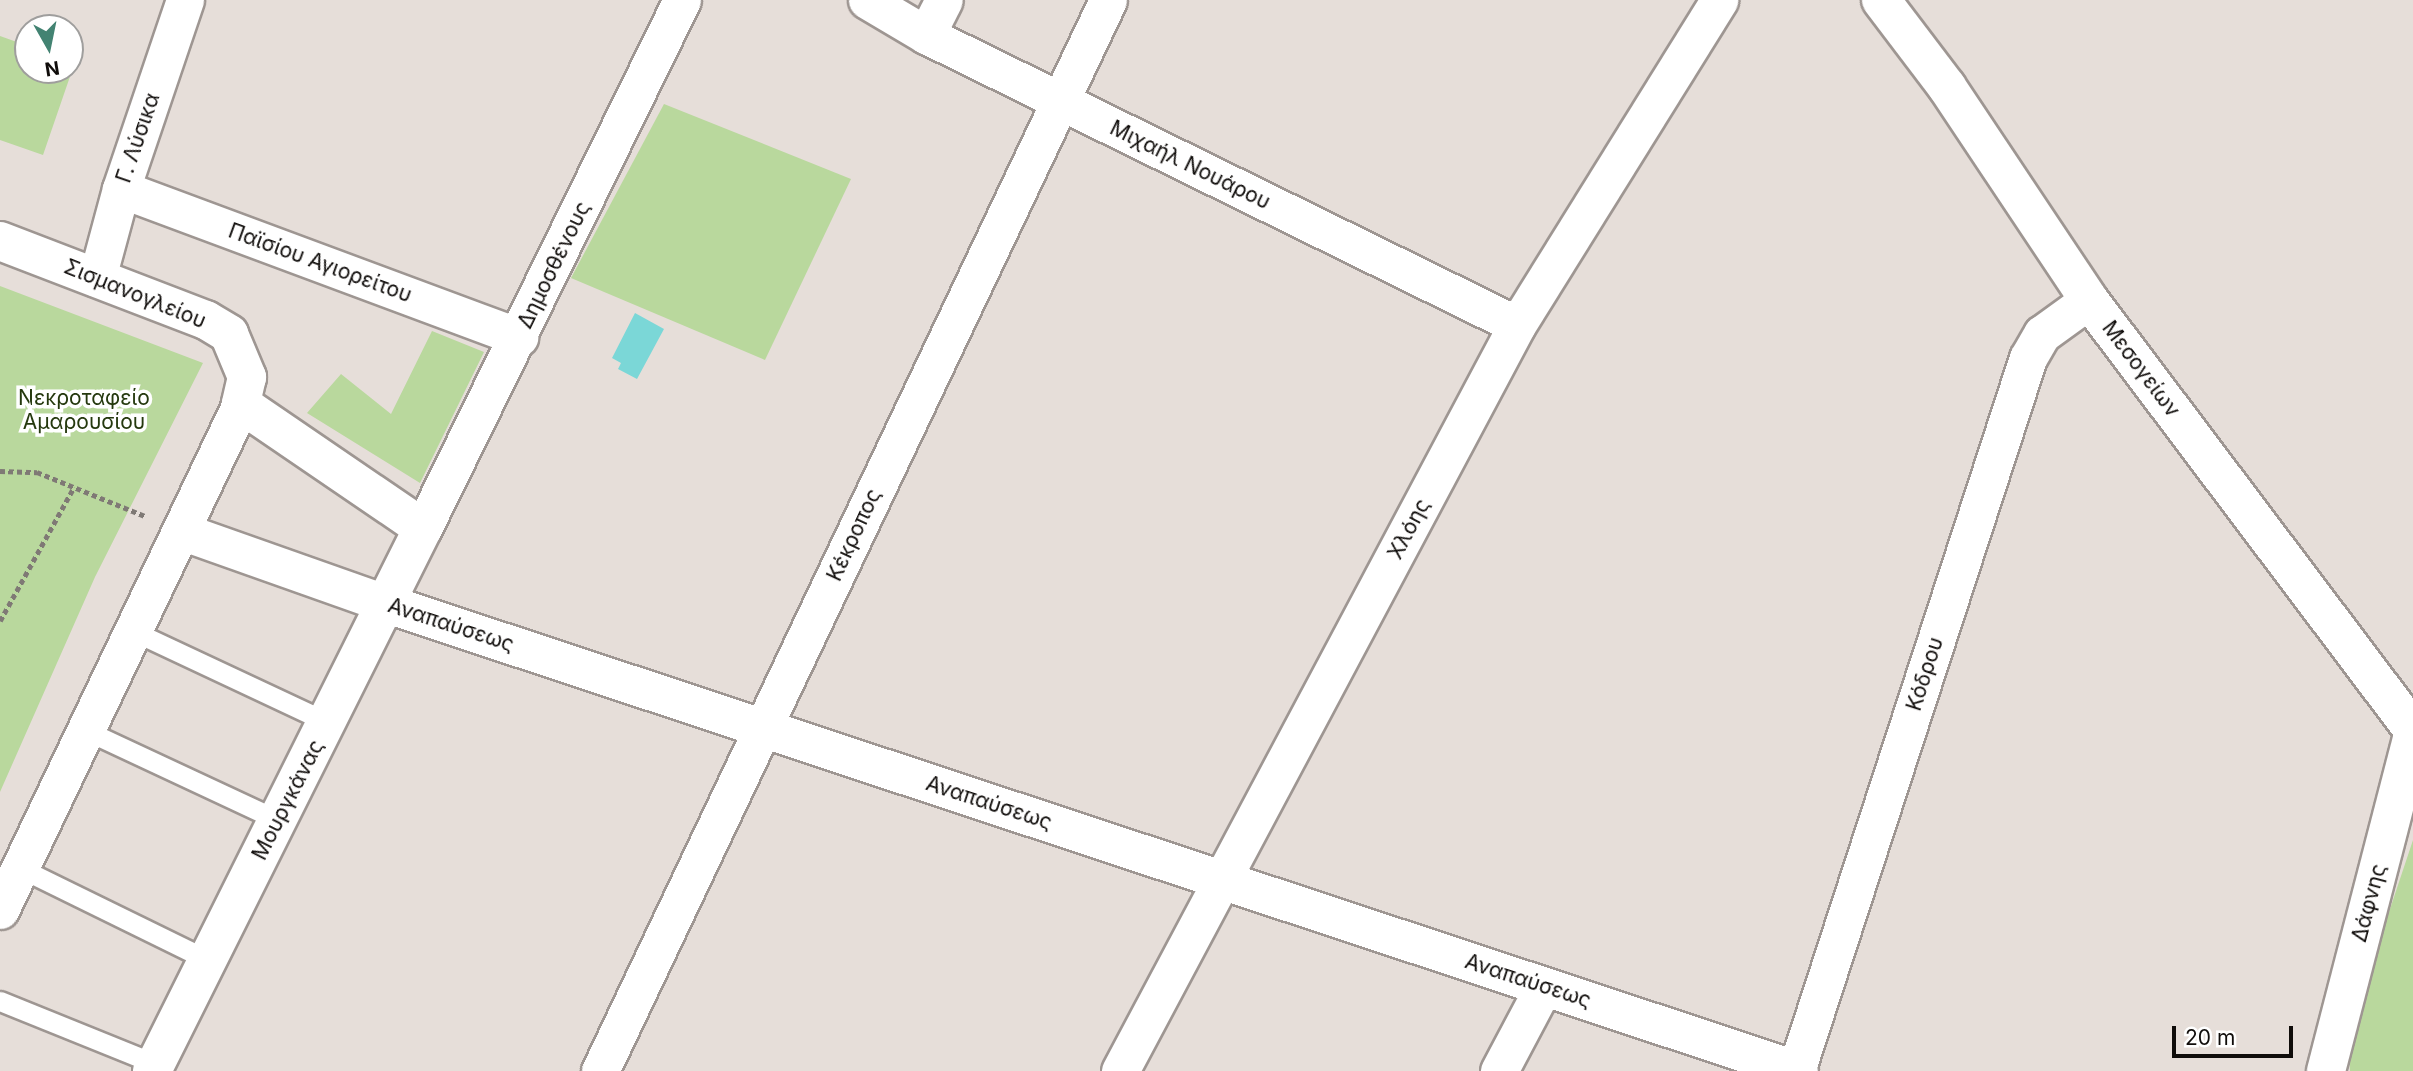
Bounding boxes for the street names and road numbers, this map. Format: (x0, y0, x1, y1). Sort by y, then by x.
street label: Γ. Λύσικα (111, 90, 165, 186)
street label: Μιχαήλ Νουάρου (1106, 115, 1274, 215)
street label: Δημοσθένους (512, 197, 596, 333)
street label: Παϊσίου Αγιορείτου (225, 218, 415, 308)
street label: Σισμανογλείου (60, 254, 210, 334)
street label: Μεσογείων (2097, 316, 2185, 422)
street label: Κέκροπος (822, 485, 886, 585)
street label: Χλόης (1383, 494, 1435, 564)
street label: Αναπαύσεως (385, 593, 517, 657)
street label: Κόδρου (1901, 634, 1949, 714)
street label: Μουργκάνας (247, 736, 329, 864)
street label: Αναπαύσεως (923, 771, 1055, 835)
street label: Δάφνης (2347, 861, 2391, 945)
street label: Αναπαύσεως (1462, 949, 1594, 1013)

